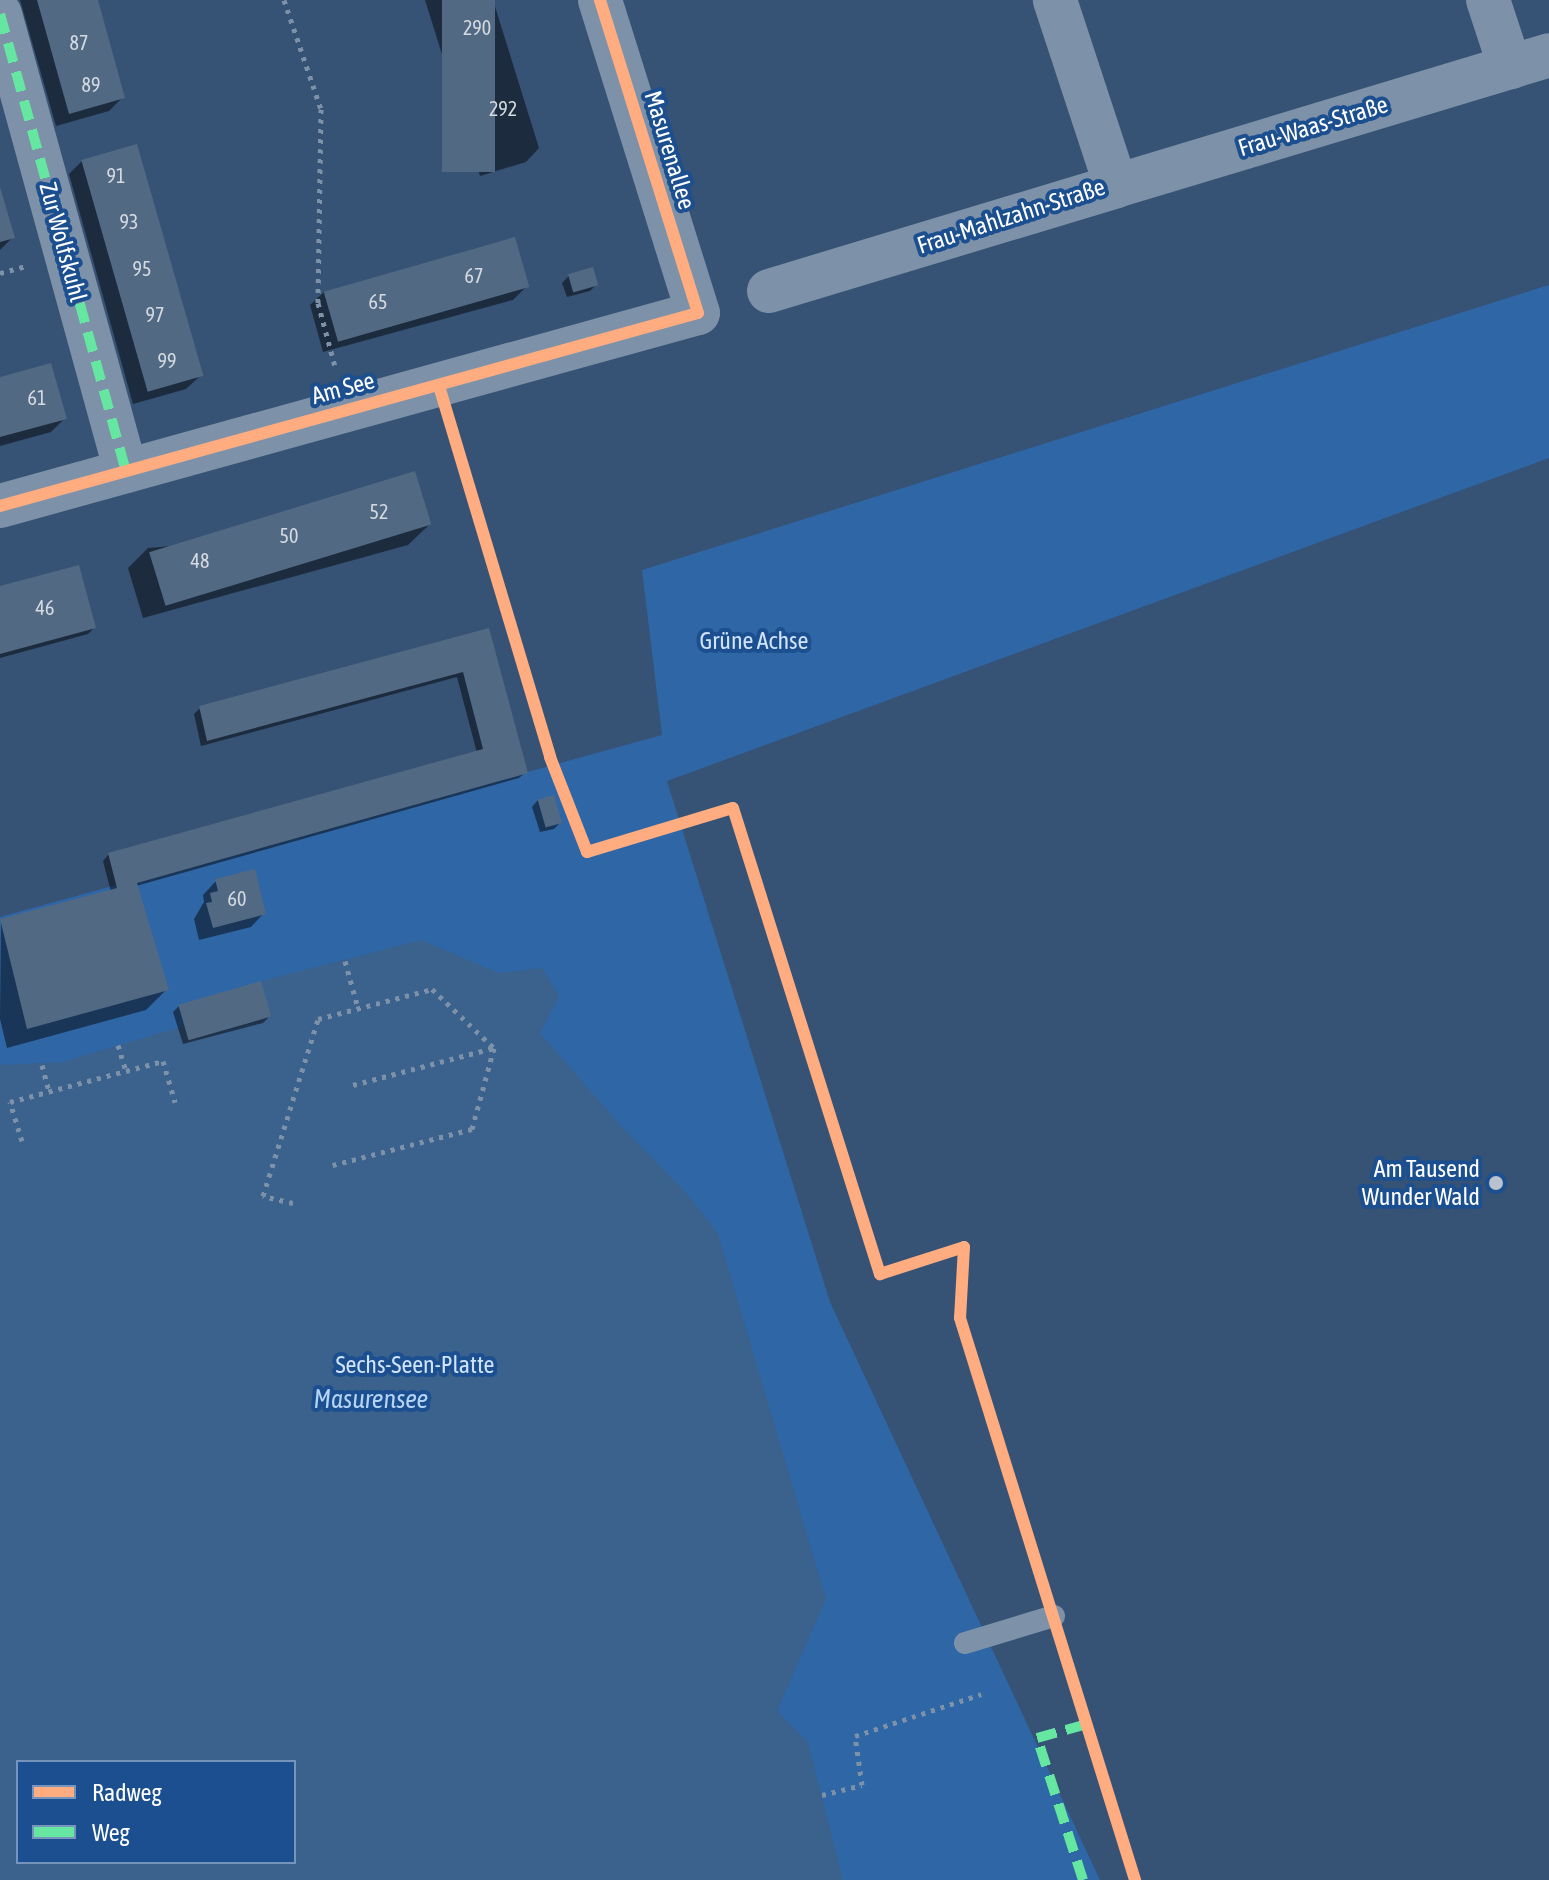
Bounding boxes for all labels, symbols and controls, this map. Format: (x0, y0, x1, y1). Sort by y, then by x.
house number: 290 (463, 15, 491, 39)
house number: 87 (70, 30, 88, 54)
house number: 89 (82, 72, 100, 96)
street label: Masurenallee (638, 87, 702, 213)
street label: Frau-Waas-Straße (1235, 90, 1391, 162)
house number: 292 (489, 96, 517, 120)
house number: 91 (107, 163, 125, 187)
street label: Frau-Mahlzahn-Straße (913, 172, 1109, 260)
street label: Zur Wolfskuhl (33, 179, 93, 305)
house number: 93 (120, 209, 138, 233)
house number: 95 (133, 256, 151, 280)
house number: 67 (465, 263, 483, 287)
house number: 65 (369, 289, 387, 313)
house number: 97 (146, 302, 164, 326)
house number: 99 (158, 348, 176, 372)
street label: Am See (308, 366, 378, 410)
house number: 61 (28, 385, 46, 409)
house number: 52 (370, 499, 388, 523)
house number: 50 (280, 523, 298, 547)
house number: 48 (191, 548, 209, 572)
house number: 46 (36, 595, 54, 619)
park label: Grüne Achse (700, 627, 808, 655)
house number: 60 (228, 886, 246, 910)
place label: Am Tausend Wunder Wald (1362, 1155, 1480, 1211)
marker: Am Tausend Wunder Wald (1487, 1174, 1505, 1192)
park label: Sechs-Seen-Platte (336, 1351, 494, 1379)
water label: Masurensee (314, 1384, 428, 1416)
legend (16, 1760, 296, 1864)
text: Radweg (92, 1779, 162, 1806)
text: Weg (92, 1819, 130, 1846)

